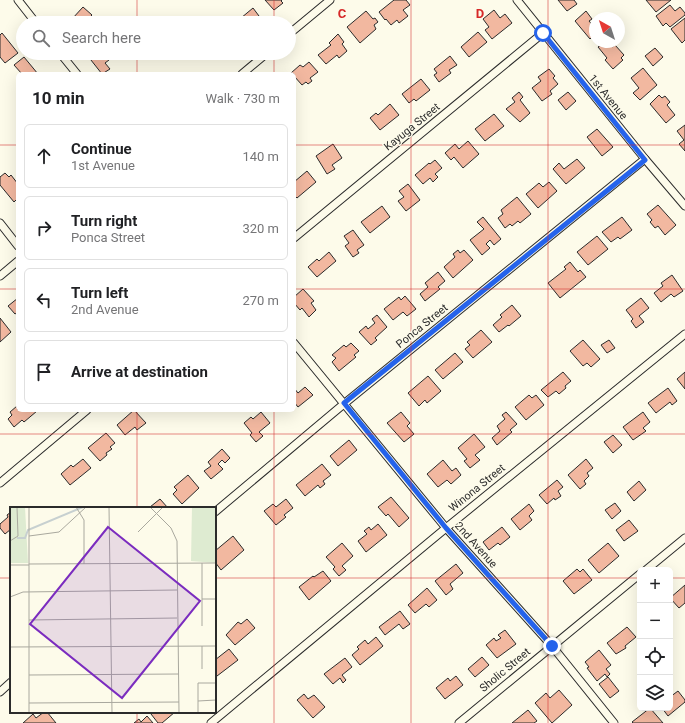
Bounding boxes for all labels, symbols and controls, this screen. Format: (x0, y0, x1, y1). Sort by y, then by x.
text: C (338, 6, 347, 21)
text: D (476, 6, 484, 21)
north arrow (589, 12, 625, 48)
search box (16, 16, 296, 60)
route start (534, 24, 552, 42)
icon: search (30, 27, 52, 49)
text: Search here (62, 29, 141, 47)
street label: 1st Avenue (586, 72, 630, 122)
text: 10 min (32, 88, 85, 108)
text: Walk · 730 m (205, 91, 280, 106)
street label: Kayuga Street (381, 100, 443, 153)
text: Continue (71, 140, 132, 158)
icon: ahead (33, 145, 55, 167)
text: 140 m (242, 149, 279, 164)
text: 1st Avenue (71, 158, 135, 173)
text: Turn right (71, 212, 137, 230)
icon: right (33, 217, 55, 239)
text: 320 m (242, 221, 279, 236)
text: Ponca Street (71, 230, 145, 245)
text: Turn left (71, 284, 128, 302)
icon: left (33, 289, 55, 311)
text: 270 m (242, 293, 279, 308)
street label: Ponca Street (394, 301, 451, 351)
text: 2nd Avenue (71, 302, 139, 317)
icon: arrive (33, 361, 55, 383)
text: Arrive at destination (71, 363, 208, 381)
street label: Winona Street (446, 461, 508, 515)
inset map (10, 507, 216, 713)
street label: 2nd Avenue (452, 519, 500, 571)
map controls (637, 567, 673, 711)
button: + (637, 567, 673, 603)
button: − (637, 603, 673, 639)
route end (543, 637, 561, 655)
button: locate (637, 639, 673, 675)
street label: Sholic Street (477, 645, 533, 695)
button: layers (637, 675, 673, 711)

